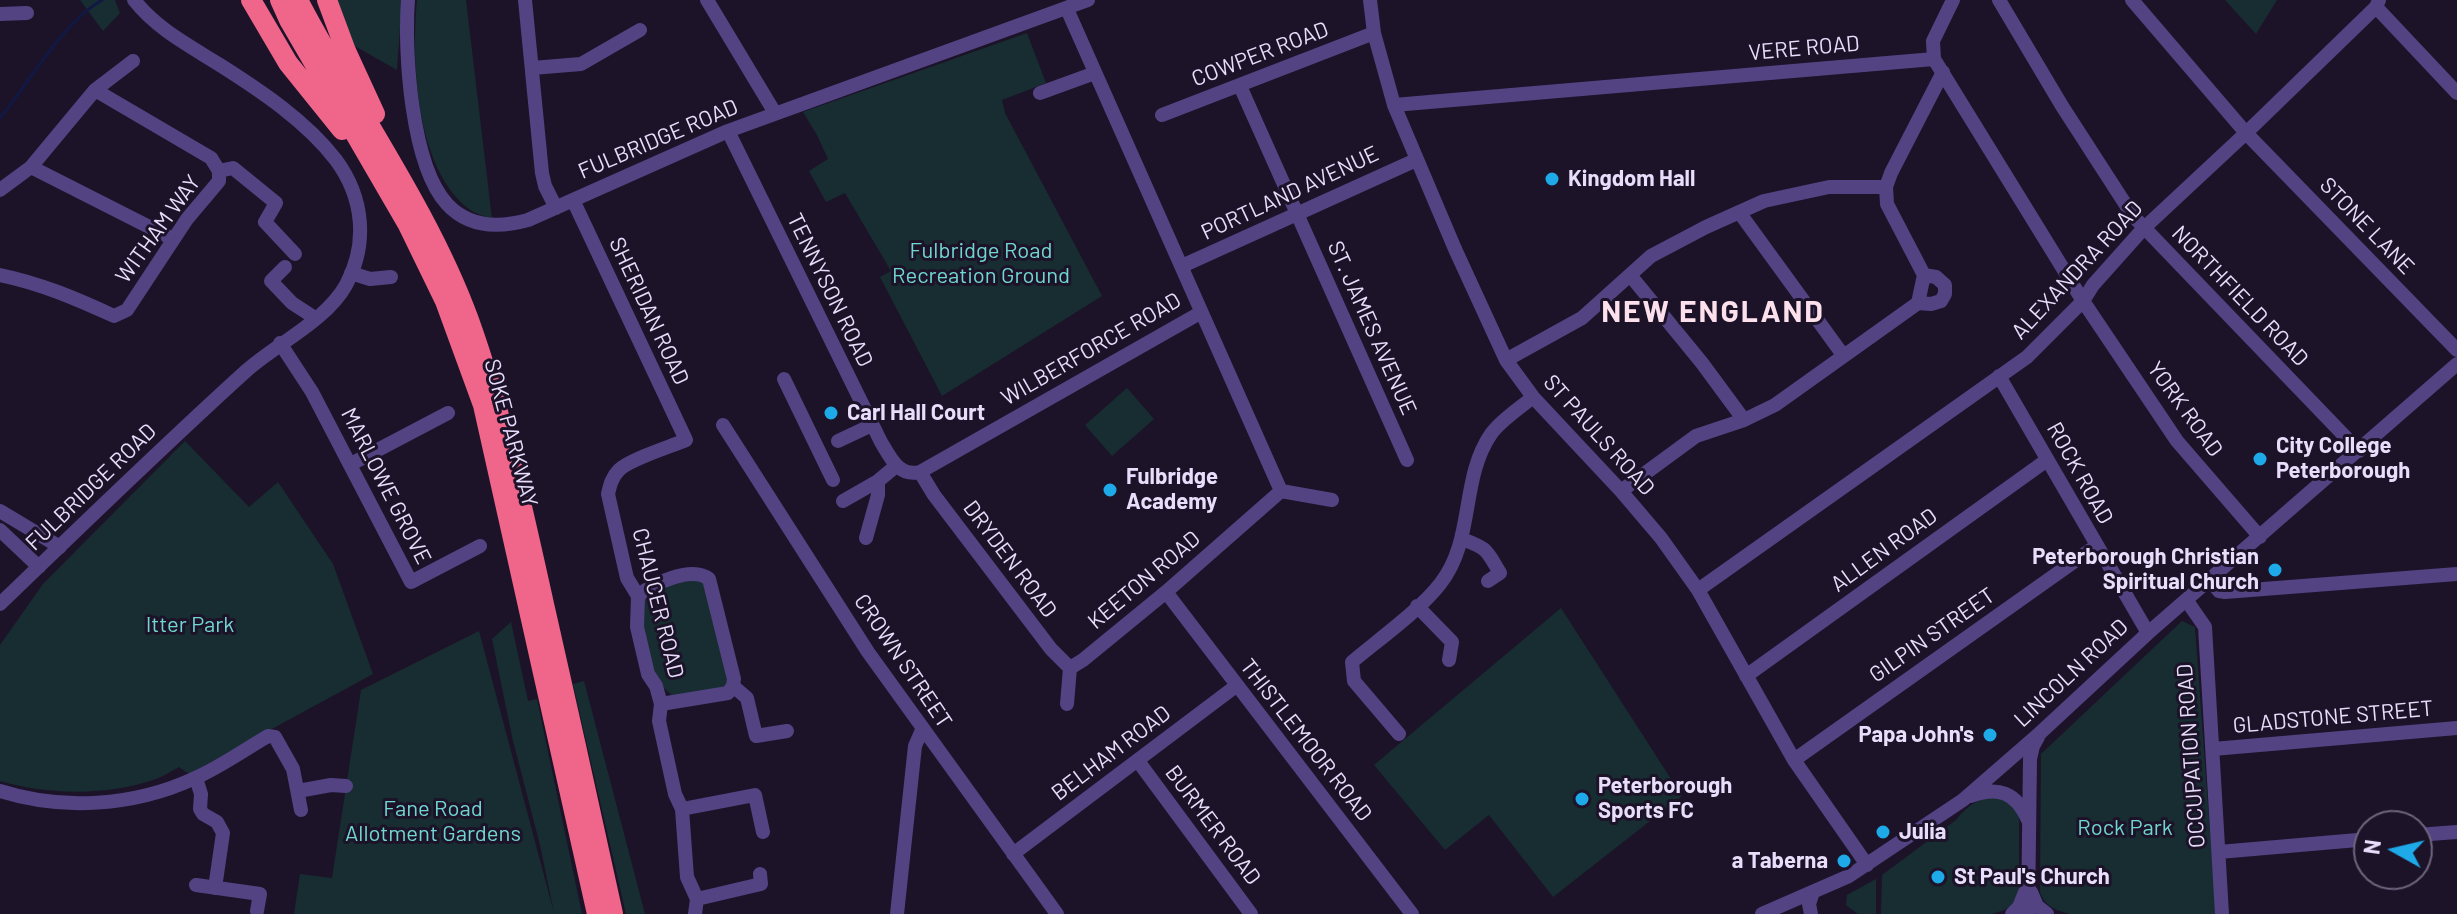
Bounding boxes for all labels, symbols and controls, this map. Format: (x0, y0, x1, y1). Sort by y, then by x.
street label: COWPER ROAD (1188, 16, 1332, 92)
street label: VERE ROAD (1747, 30, 1861, 66)
street label: FULBRIDGE ROAD (574, 93, 742, 185)
street label: PORTLAND AVENUE (1197, 140, 1383, 246)
place label: Kingdom Hall (1568, 166, 1695, 192)
street label: WITHAM WAY (110, 170, 206, 288)
marker: Kingdom Hall (1543, 170, 1561, 188)
street label: STONE LANE (2314, 172, 2420, 280)
street label: ALEXANDRA ROAD (2006, 195, 2148, 345)
street label: TENNYSON ROAD (781, 209, 879, 371)
street label: NORTHFIELD ROAD (2166, 220, 2314, 372)
street label: SHERIDAN ROAD (603, 233, 695, 389)
street label: ST. JAMES AVENUE (1322, 237, 1422, 419)
park label: Fulbridge Road Recreation Ground (892, 238, 1070, 290)
street label: WILBERFORCE ROAD (997, 287, 1185, 411)
district label: NEW ENGLAND (1601, 294, 1825, 330)
street label: SOKE PARKWAY (479, 356, 543, 510)
street label: YORK ROAD (2142, 356, 2228, 462)
street label: ST PAULS ROAD (1538, 369, 1660, 501)
place label: Carl Hall Court (847, 400, 985, 426)
street label: MARLOWE GROVE (335, 404, 437, 568)
marker: Carl Hall Court (822, 404, 840, 422)
street label: ROCK ROAD (2041, 417, 2119, 529)
street label: FULBRIDGE ROAD (20, 418, 162, 556)
place label: City College Peterborough (2276, 433, 2410, 484)
marker: City College Peterborough (2251, 450, 2269, 468)
place label: Fulbridge Academy (1126, 464, 1218, 516)
marker: Fulbridge Academy (1101, 481, 1119, 499)
street label: DRYDEN ROAD (958, 495, 1062, 623)
street label: ALLEN ROAD (1826, 503, 1942, 597)
street label: CHAUCER ROAD (627, 525, 689, 681)
street label: KEETON ROAD (1082, 525, 1206, 635)
place label: Peterborough Christian Spiritual Church (2032, 544, 2259, 596)
marker: Peterborough Christian Spiritual Church (2266, 561, 2284, 579)
street label: GILPIN STREET (1864, 582, 2000, 688)
street label: CROWN STREET (848, 589, 958, 733)
park label: Itter Park (146, 612, 234, 638)
street label: LINCOLN ROAD (2009, 614, 2133, 732)
street label: THISTLEMOOR ROAD (1235, 654, 1377, 826)
street label: OCCUPATION ROAD (2171, 663, 2211, 849)
street label: GLADSTONE STREET (2232, 695, 2434, 739)
street label: BELHAM ROAD (1046, 700, 1176, 806)
place label: Papa John's (1858, 722, 1974, 748)
marker: Papa John's (1981, 726, 1999, 744)
street label: BURMER ROAD (1160, 760, 1266, 890)
place label: Peterborough Sports FC (1598, 773, 1732, 824)
marker: Peterborough Sports FC (1573, 790, 1591, 808)
park label: Fane Road Allotment Gardens (345, 796, 521, 848)
north arrow (2353, 810, 2433, 890)
park label: Rock Park (2077, 815, 2173, 841)
place label: Julia (1899, 819, 1946, 845)
marker: Julia (1874, 823, 1892, 841)
text: N (2357, 838, 2385, 856)
place label: a Taberna (1732, 848, 1828, 874)
marker: a Taberna (1835, 852, 1853, 870)
place label: St Paul's Church (1954, 864, 2110, 890)
marker: St Paul's Church (1929, 868, 1947, 886)

